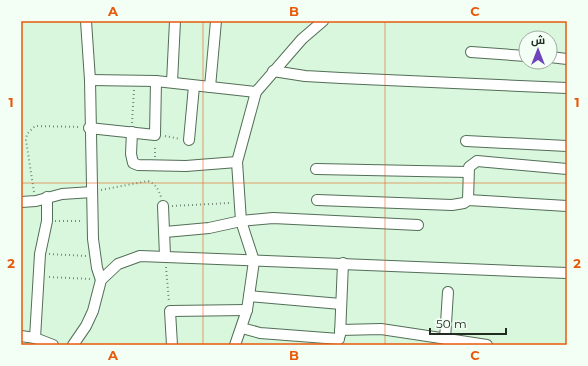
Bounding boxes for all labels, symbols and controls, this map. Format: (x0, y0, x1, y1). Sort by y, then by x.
text: A (107, 3, 119, 19)
text: B (289, 3, 299, 19)
text: C (470, 3, 480, 19)
north arrow (518, 30, 558, 70)
text: ش (531, 33, 545, 47)
text: 1 (8, 94, 14, 110)
text: 1 (574, 94, 580, 110)
text: 2 (7, 255, 15, 271)
text: 2 (573, 255, 581, 271)
scale bar (430, 310, 506, 336)
text: 50 m (436, 316, 467, 331)
text: A (107, 347, 119, 363)
text: B (289, 347, 299, 363)
text: C (470, 347, 480, 363)

